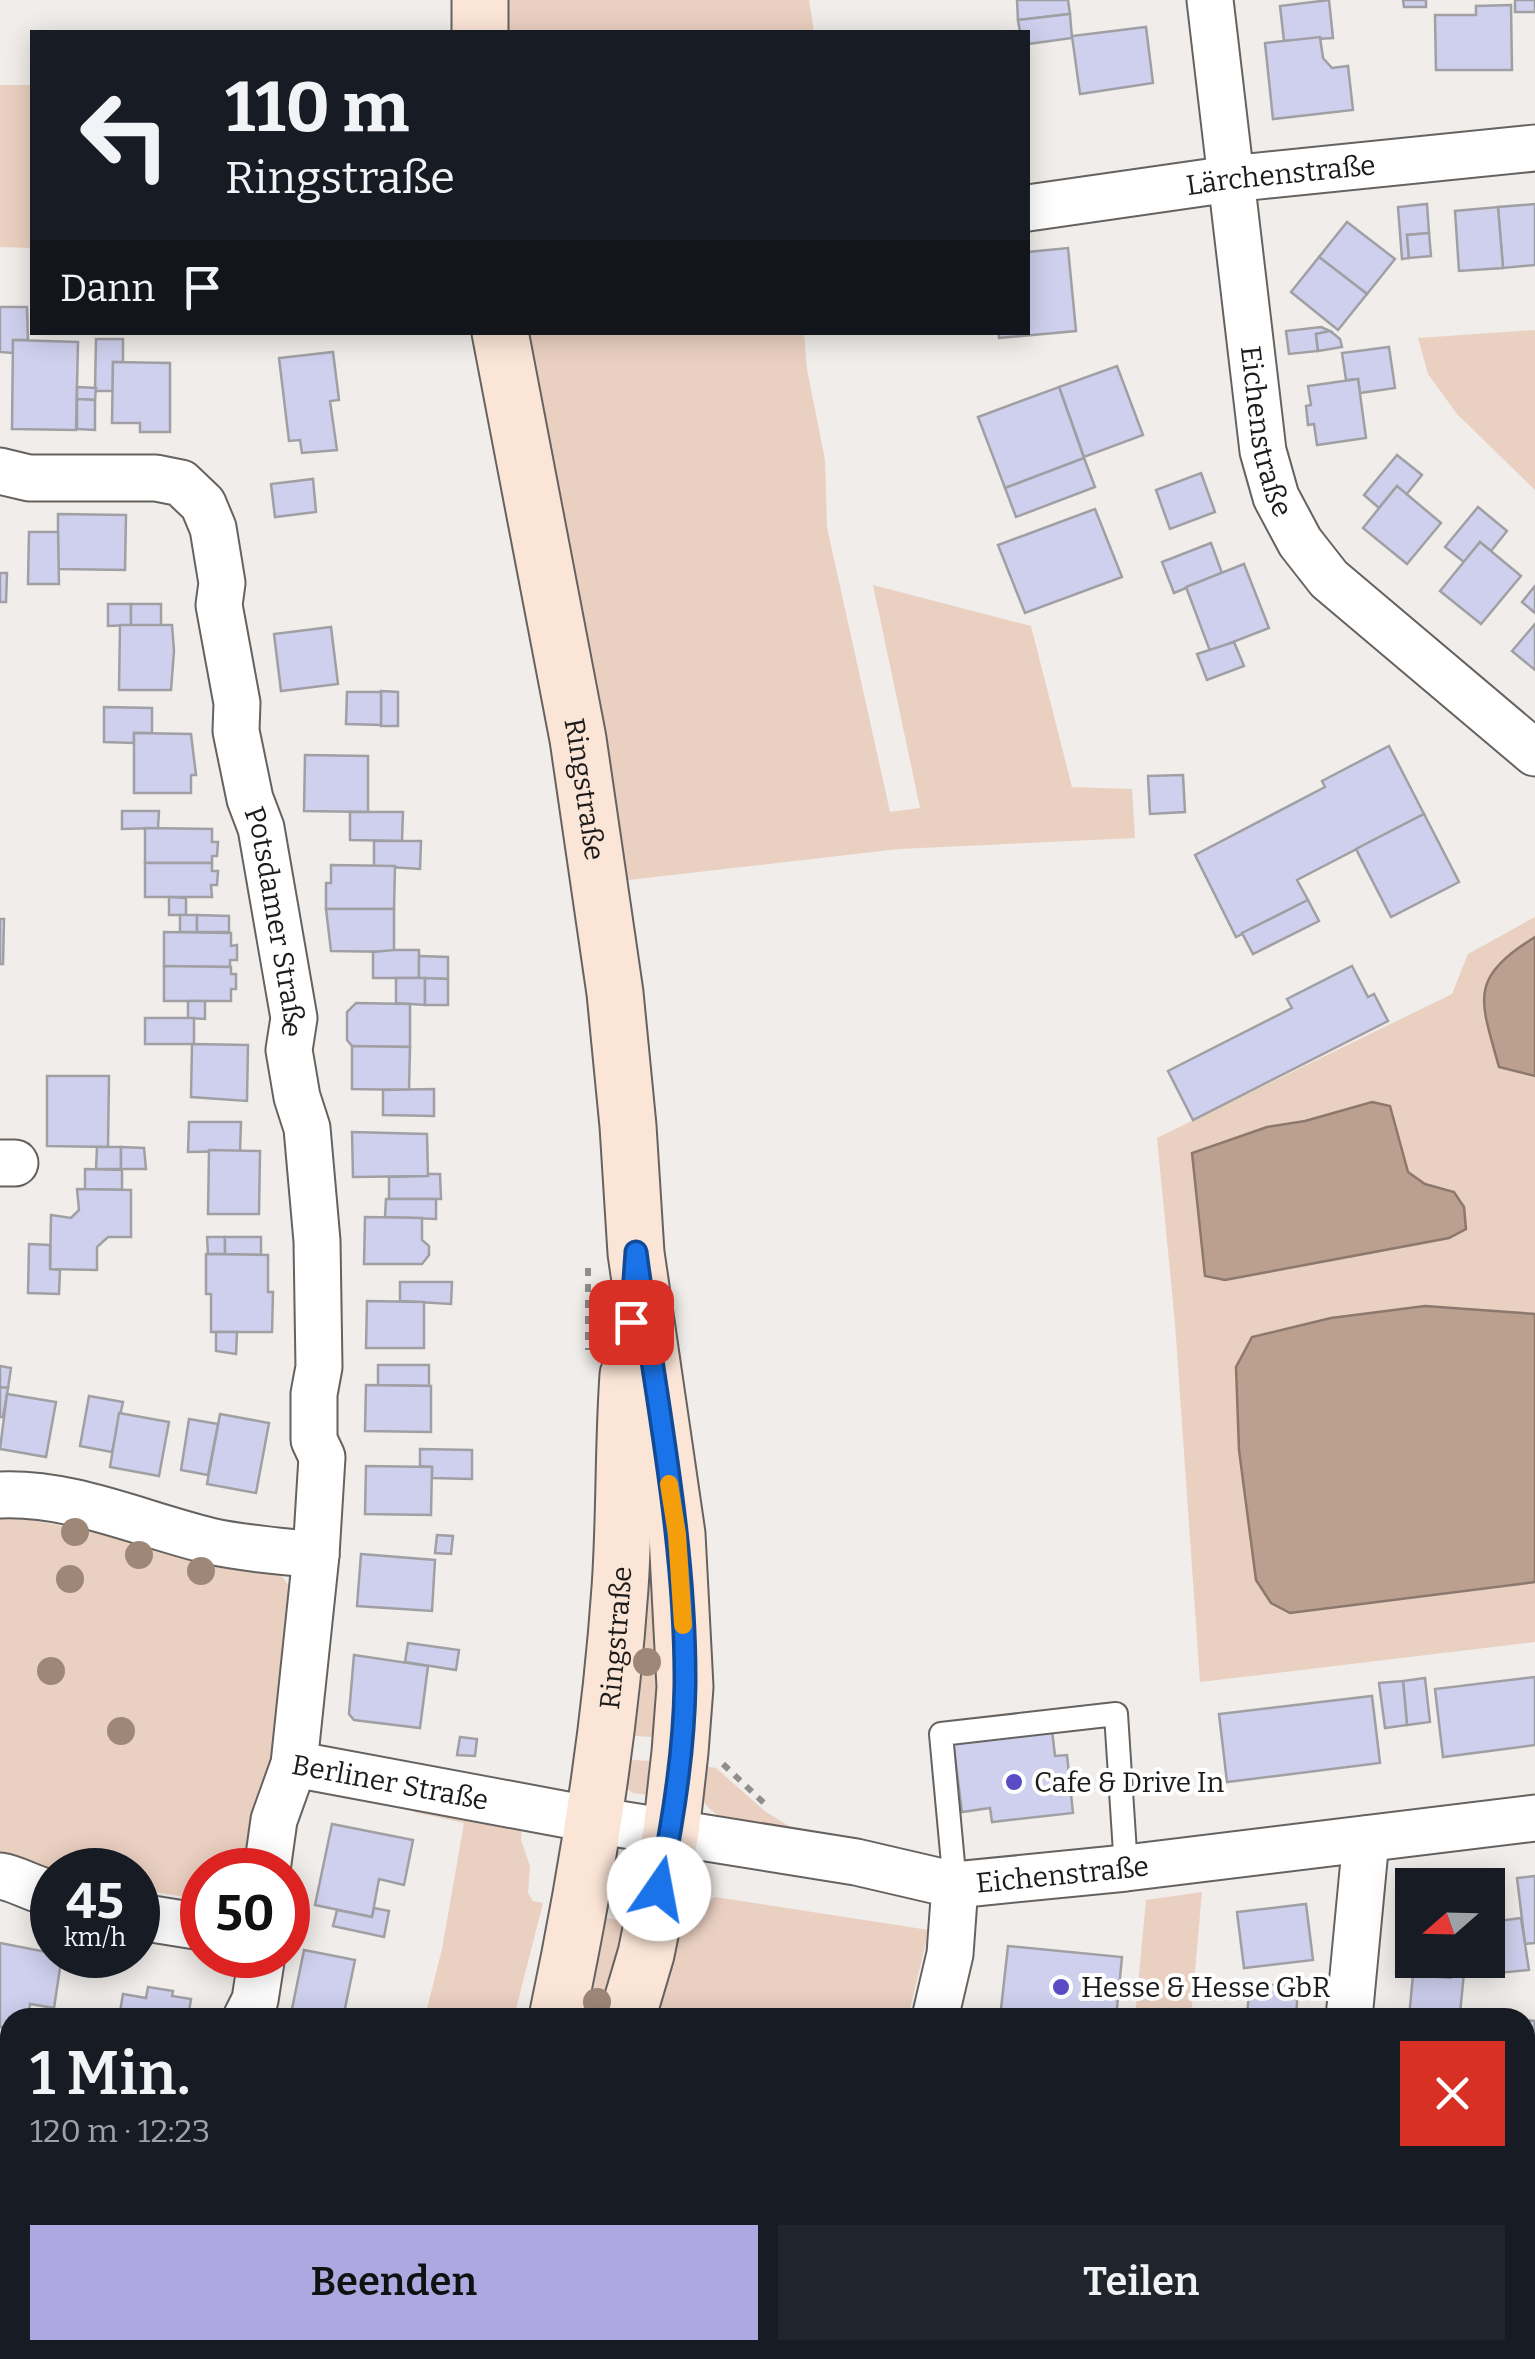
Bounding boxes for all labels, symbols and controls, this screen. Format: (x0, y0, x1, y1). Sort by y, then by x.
text: 110 m (225, 66, 409, 150)
icon: left (60, 70, 190, 200)
street label: Lärchenstraße (1184, 148, 1377, 202)
text: Ringstraße (225, 151, 455, 205)
icon: arrive (175, 260, 230, 315)
text: Dann (60, 265, 155, 311)
street label: Eichenstraße (1234, 344, 1300, 522)
street label: Ringstraße (558, 715, 612, 862)
street label: Potsdamer Straße (238, 802, 311, 1040)
pin (589, 1280, 674, 1365)
icon: arrive (604, 1295, 659, 1350)
street label: Ringstraße (592, 1565, 638, 1711)
street label: Berliner Straße (289, 1747, 491, 1816)
place label: Cafe & Drive In (1034, 1766, 1225, 1799)
marker: Cafe & Drive In (1003, 1771, 1025, 1793)
position arrow (607, 1837, 711, 1941)
speed limit sign: 50 (180, 1848, 310, 1978)
street label: Eichenstraße (974, 1849, 1151, 1899)
north arrow (1395, 1868, 1505, 1978)
map controls (1395, 1868, 1505, 1978)
text: 45 (66, 1871, 124, 1931)
text: km/h (64, 1923, 126, 1953)
place label: Hesse & Hesse GbR (1081, 1971, 1331, 2004)
marker: Hesse & Hesse GbR (1050, 1976, 1072, 1998)
text: 1 Min. (30, 2038, 191, 2110)
button: close (1400, 2041, 1505, 2146)
text: 120 m · 12:23 (30, 2112, 210, 2150)
button: Beenden (30, 2225, 758, 2340)
button: Teilen (778, 2225, 1505, 2340)

